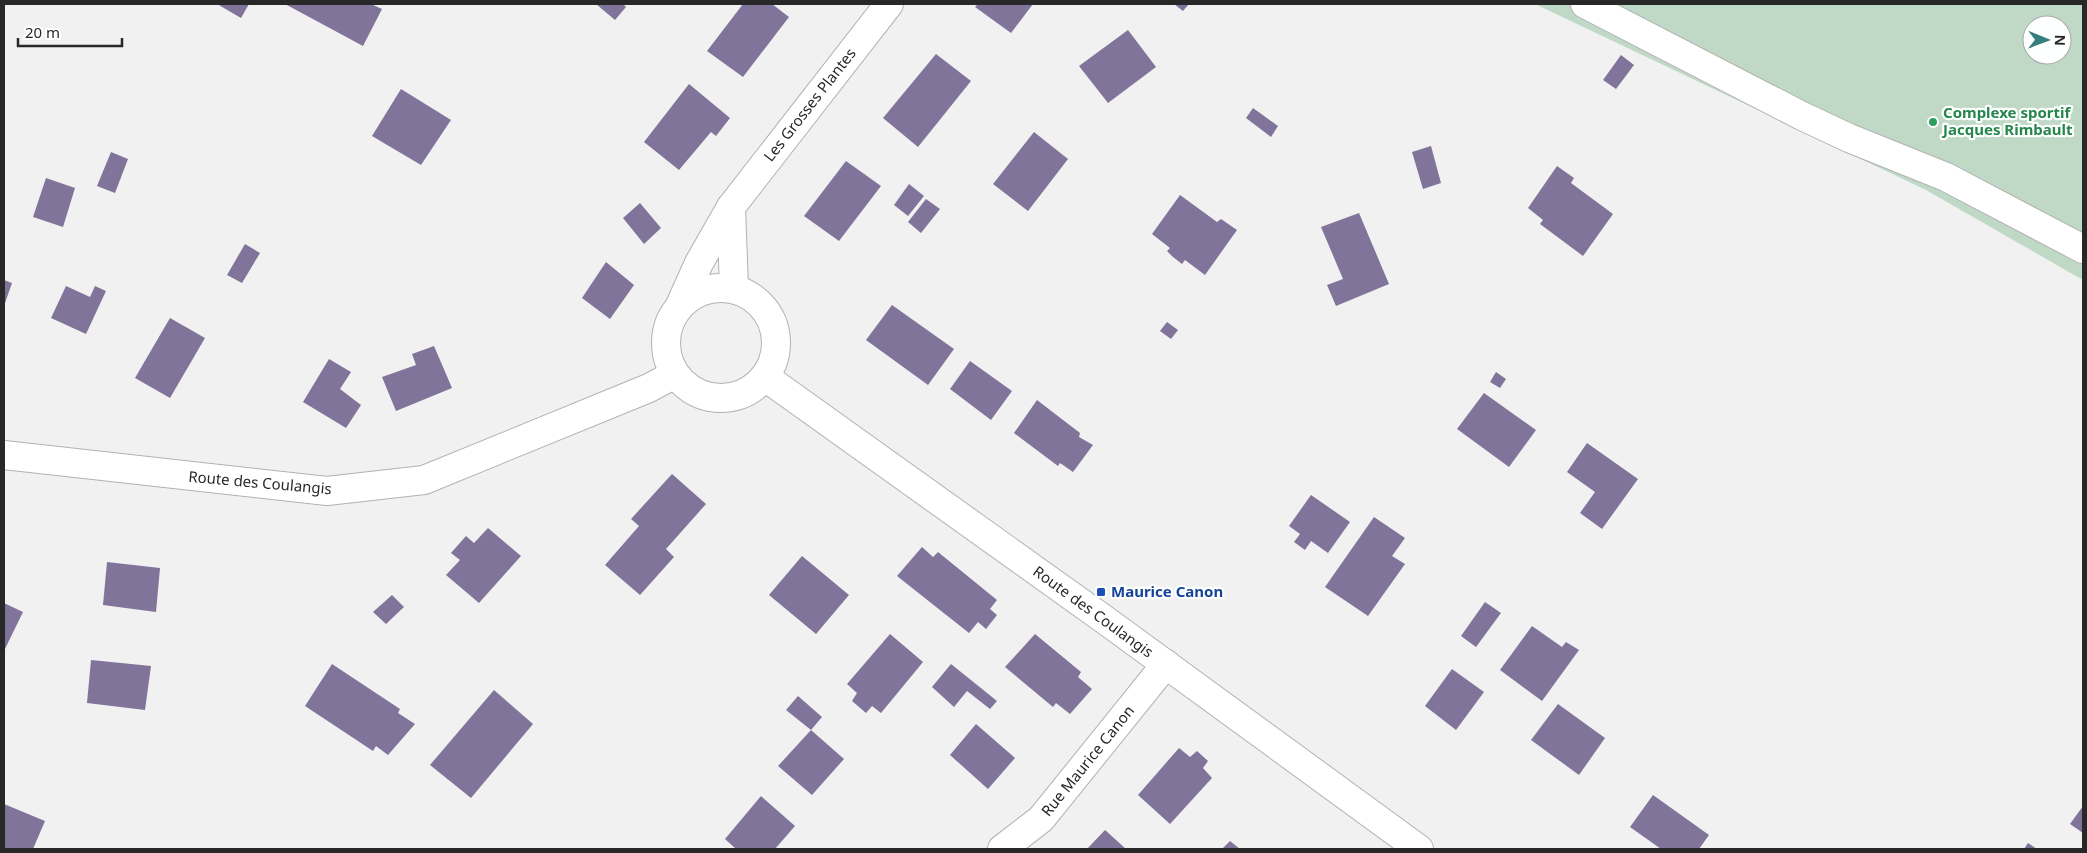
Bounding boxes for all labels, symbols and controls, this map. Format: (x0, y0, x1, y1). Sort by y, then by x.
scale bar (18, 15, 121, 47)
north arrow (2022, 15, 2072, 65)
text: 20 m (25, 22, 60, 42)
text: N (2051, 34, 2070, 46)
street label: Les Grosses Plantes (759, 43, 860, 165)
place label: Complexe sportif Jacques Rimbault (1941, 102, 2073, 139)
marker: Complexe sportif Jacques Rimbault (1927, 116, 1939, 128)
street label: Route des Coulangis (188, 466, 333, 498)
street label: Route des Coulangis (1030, 561, 1158, 662)
place label: Maurice Canon (1111, 581, 1223, 601)
marker: Maurice Canon (1095, 586, 1107, 598)
street label: Rue Maurice Canon (1036, 701, 1138, 820)

